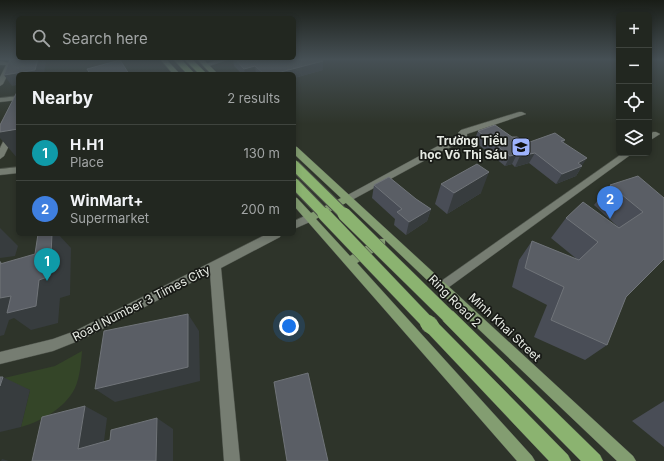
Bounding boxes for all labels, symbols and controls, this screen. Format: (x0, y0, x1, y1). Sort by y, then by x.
map controls (616, 12, 652, 156)
button: + (616, 12, 652, 48)
search box (16, 16, 296, 60)
icon: search (30, 27, 52, 49)
text: Search here (62, 29, 148, 48)
button: − (616, 48, 652, 84)
button: locate (616, 84, 652, 120)
text: Nearby (32, 88, 93, 108)
text: 2 results (227, 90, 280, 106)
button: layers (616, 120, 652, 156)
place label: Trường Tiểu học Võ Thị Sáu (420, 133, 507, 162)
text: H.H1 (70, 135, 104, 154)
school or university icon: Trường Tiểu học Võ Thị Sáu (510, 136, 532, 158)
text: 1 (42, 145, 48, 161)
text: 130 m (243, 145, 280, 161)
text: Place (70, 154, 104, 170)
pin: 2 (597, 186, 623, 219)
text: WinMart+ (70, 191, 143, 210)
text: 2 (41, 201, 49, 217)
text: 200 m (241, 201, 280, 217)
text: Supermarket (70, 210, 149, 226)
pin: 1 (34, 248, 60, 281)
street label: Road Number 3 Times City (70, 262, 213, 344)
street label: Ring Road 2 (426, 272, 484, 330)
street label: Minh Khai Street (466, 290, 544, 364)
your location (279, 316, 299, 336)

